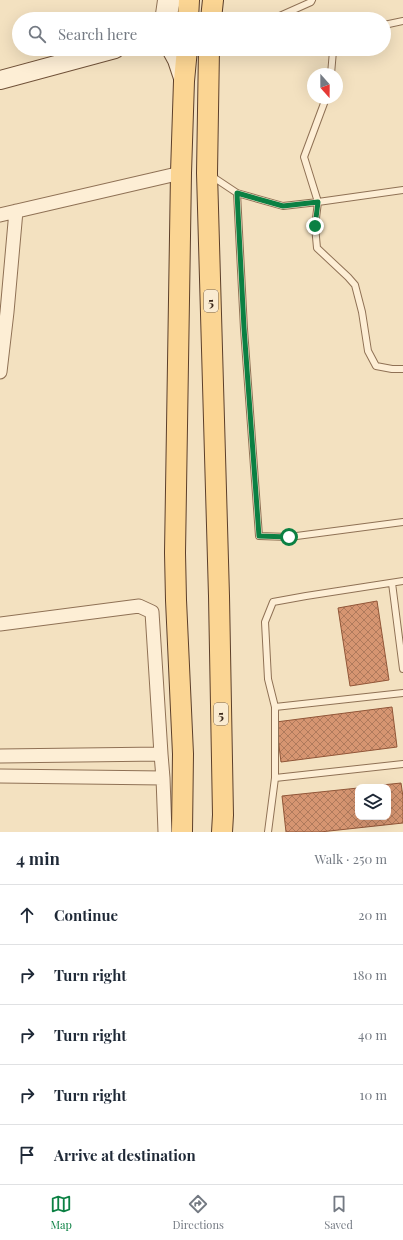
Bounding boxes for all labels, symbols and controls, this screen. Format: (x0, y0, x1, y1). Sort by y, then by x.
search box (12, 12, 391, 56)
icon: search (26, 23, 48, 45)
text: Search here (58, 24, 137, 44)
north arrow (307, 68, 343, 104)
route end (306, 217, 324, 235)
road number: 5 (204, 290, 218, 312)
route start (280, 528, 298, 546)
road number: 5 (214, 703, 228, 725)
map controls (355, 784, 391, 820)
button: layers (355, 784, 391, 820)
text: 4 min (16, 847, 60, 869)
text: Walk · 250 m (315, 850, 387, 867)
icon: ahead (16, 904, 38, 926)
text: Continue (54, 905, 118, 925)
text: 20 m (358, 906, 387, 923)
icon: right (16, 964, 38, 986)
text: Turn right (54, 965, 127, 985)
text: 180 m (353, 966, 387, 983)
icon: right (16, 1024, 38, 1046)
text: Turn right (54, 1025, 127, 1045)
text: 40 m (358, 1026, 387, 1043)
icon: right (16, 1084, 38, 1106)
text: Turn right (54, 1085, 127, 1105)
text: 10 m (360, 1086, 387, 1103)
icon: arrive (16, 1144, 38, 1166)
text: Arrive at destination (54, 1145, 196, 1165)
tab: Map (50, 1193, 72, 1232)
tab: Directions (172, 1193, 224, 1232)
tab: Saved (324, 1193, 353, 1232)

